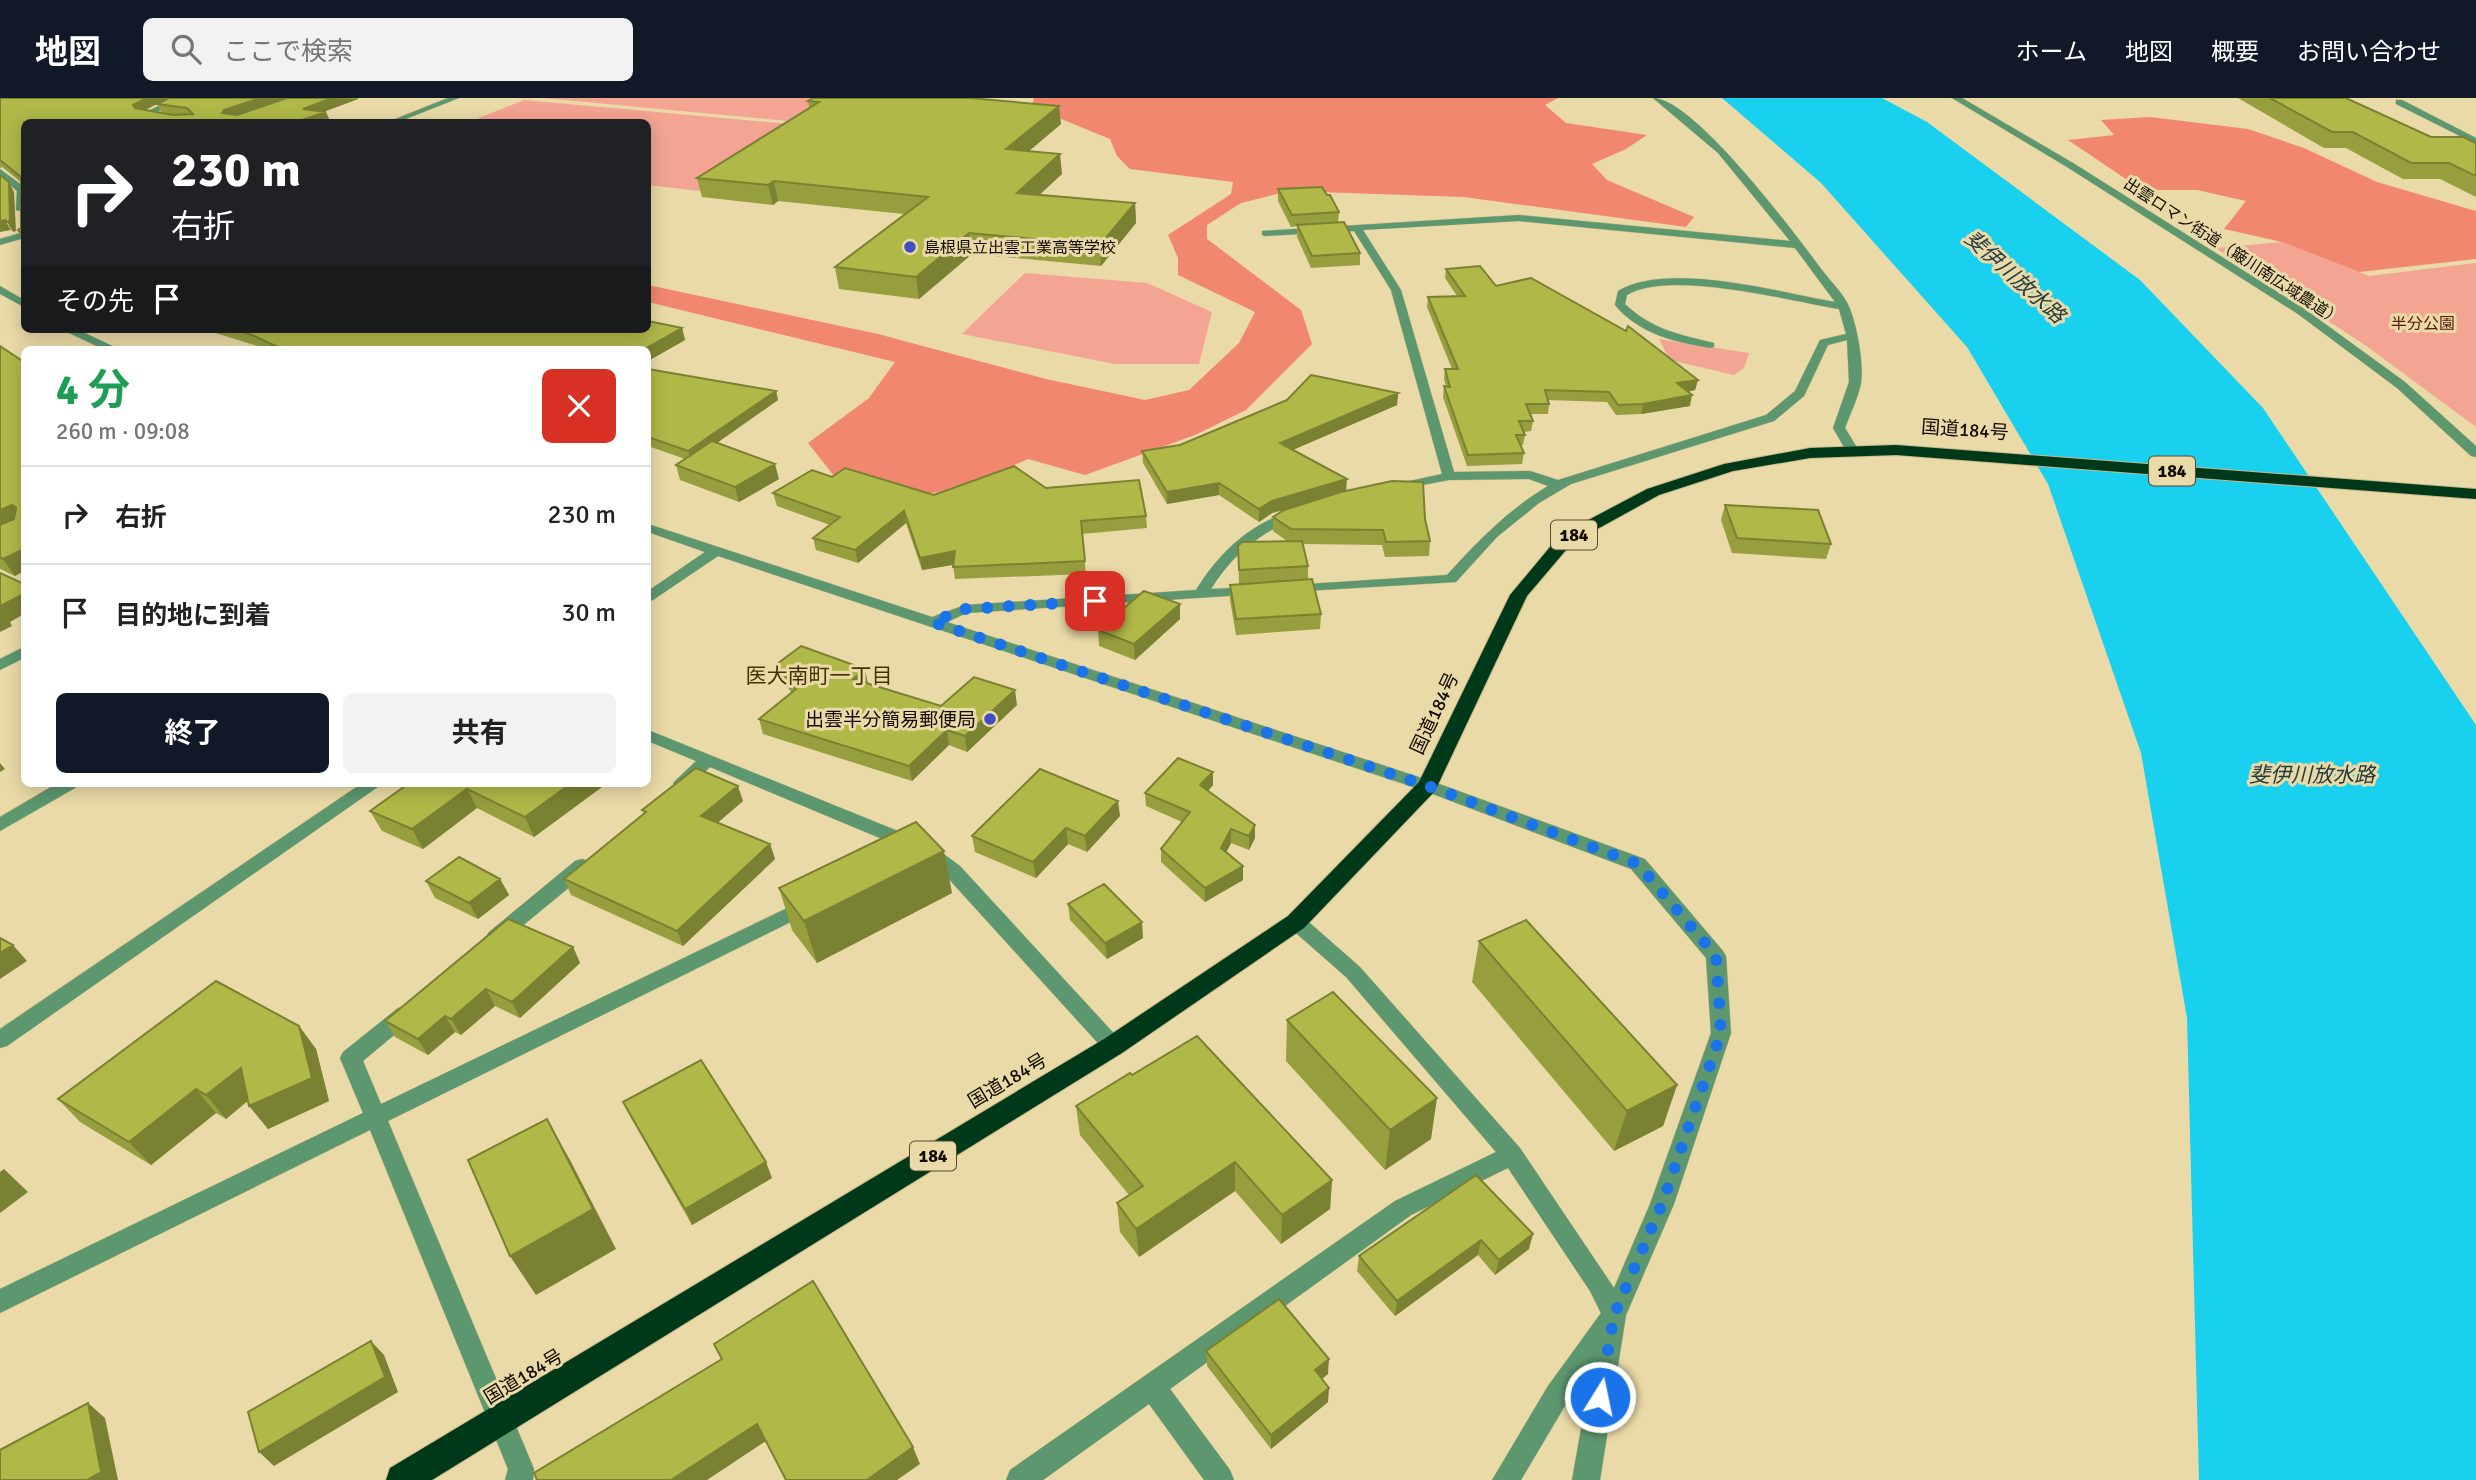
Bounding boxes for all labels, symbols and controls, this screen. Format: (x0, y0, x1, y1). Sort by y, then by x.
search box (143, 18, 633, 81)
icon: search (167, 30, 205, 68)
text: 地図 (35, 32, 101, 73)
text: ここで検索 (223, 36, 353, 68)
text: ホーム (2016, 37, 2087, 67)
text: 地図 (2125, 37, 2173, 67)
text: 概要 (2211, 37, 2259, 67)
text: お問い合わせ (2297, 37, 2441, 67)
text: 230 m (171, 140, 301, 200)
icon: right (56, 147, 147, 238)
street label: 出雲ロマン街道（簸川南広域農道） (2120, 174, 2345, 330)
text: 右折 (171, 207, 235, 246)
water label: 斐伊川放水路 (1959, 225, 2072, 330)
place label: 島根県立出雲工業高等学校 (924, 238, 1116, 258)
marker: 島根県立出雲工業高等学校 (902, 239, 918, 255)
icon: arrive (148, 280, 186, 318)
text: その先 (56, 286, 134, 318)
park label: 半分公園 (2391, 314, 2455, 334)
text: 4 分 (56, 365, 130, 416)
button: close (542, 369, 616, 443)
street label: 国道184号 (1920, 415, 2010, 445)
text: 260 m · 09:08 (56, 417, 190, 446)
road number: 184 (2149, 456, 2195, 486)
icon: right (56, 496, 94, 534)
text: 230 m (547, 499, 616, 531)
text: 右折 (115, 502, 167, 534)
road number: 184 (1551, 520, 1597, 550)
pin (1065, 571, 1125, 631)
icon: arrive (1076, 582, 1114, 620)
icon: arrive (56, 594, 94, 632)
text: 30 m (561, 597, 616, 629)
text: 目的地に到着 (115, 600, 271, 632)
district label: 医大南町一丁目 (746, 663, 893, 689)
street label: 国道184号 (1405, 669, 1464, 758)
button: 終了 (56, 693, 329, 773)
button: 共有 (343, 693, 616, 773)
place label: 出雲半分簡易郵便局 (805, 708, 976, 732)
marker: 出雲半分簡易郵便局 (982, 711, 998, 727)
water label: 斐伊川放水路 (2249, 762, 2377, 788)
street label: 国道184号 (964, 1048, 1051, 1114)
road number: 184 (910, 1142, 956, 1170)
street label: 国道184号 (480, 1344, 567, 1410)
position arrow (1563, 1360, 1637, 1434)

